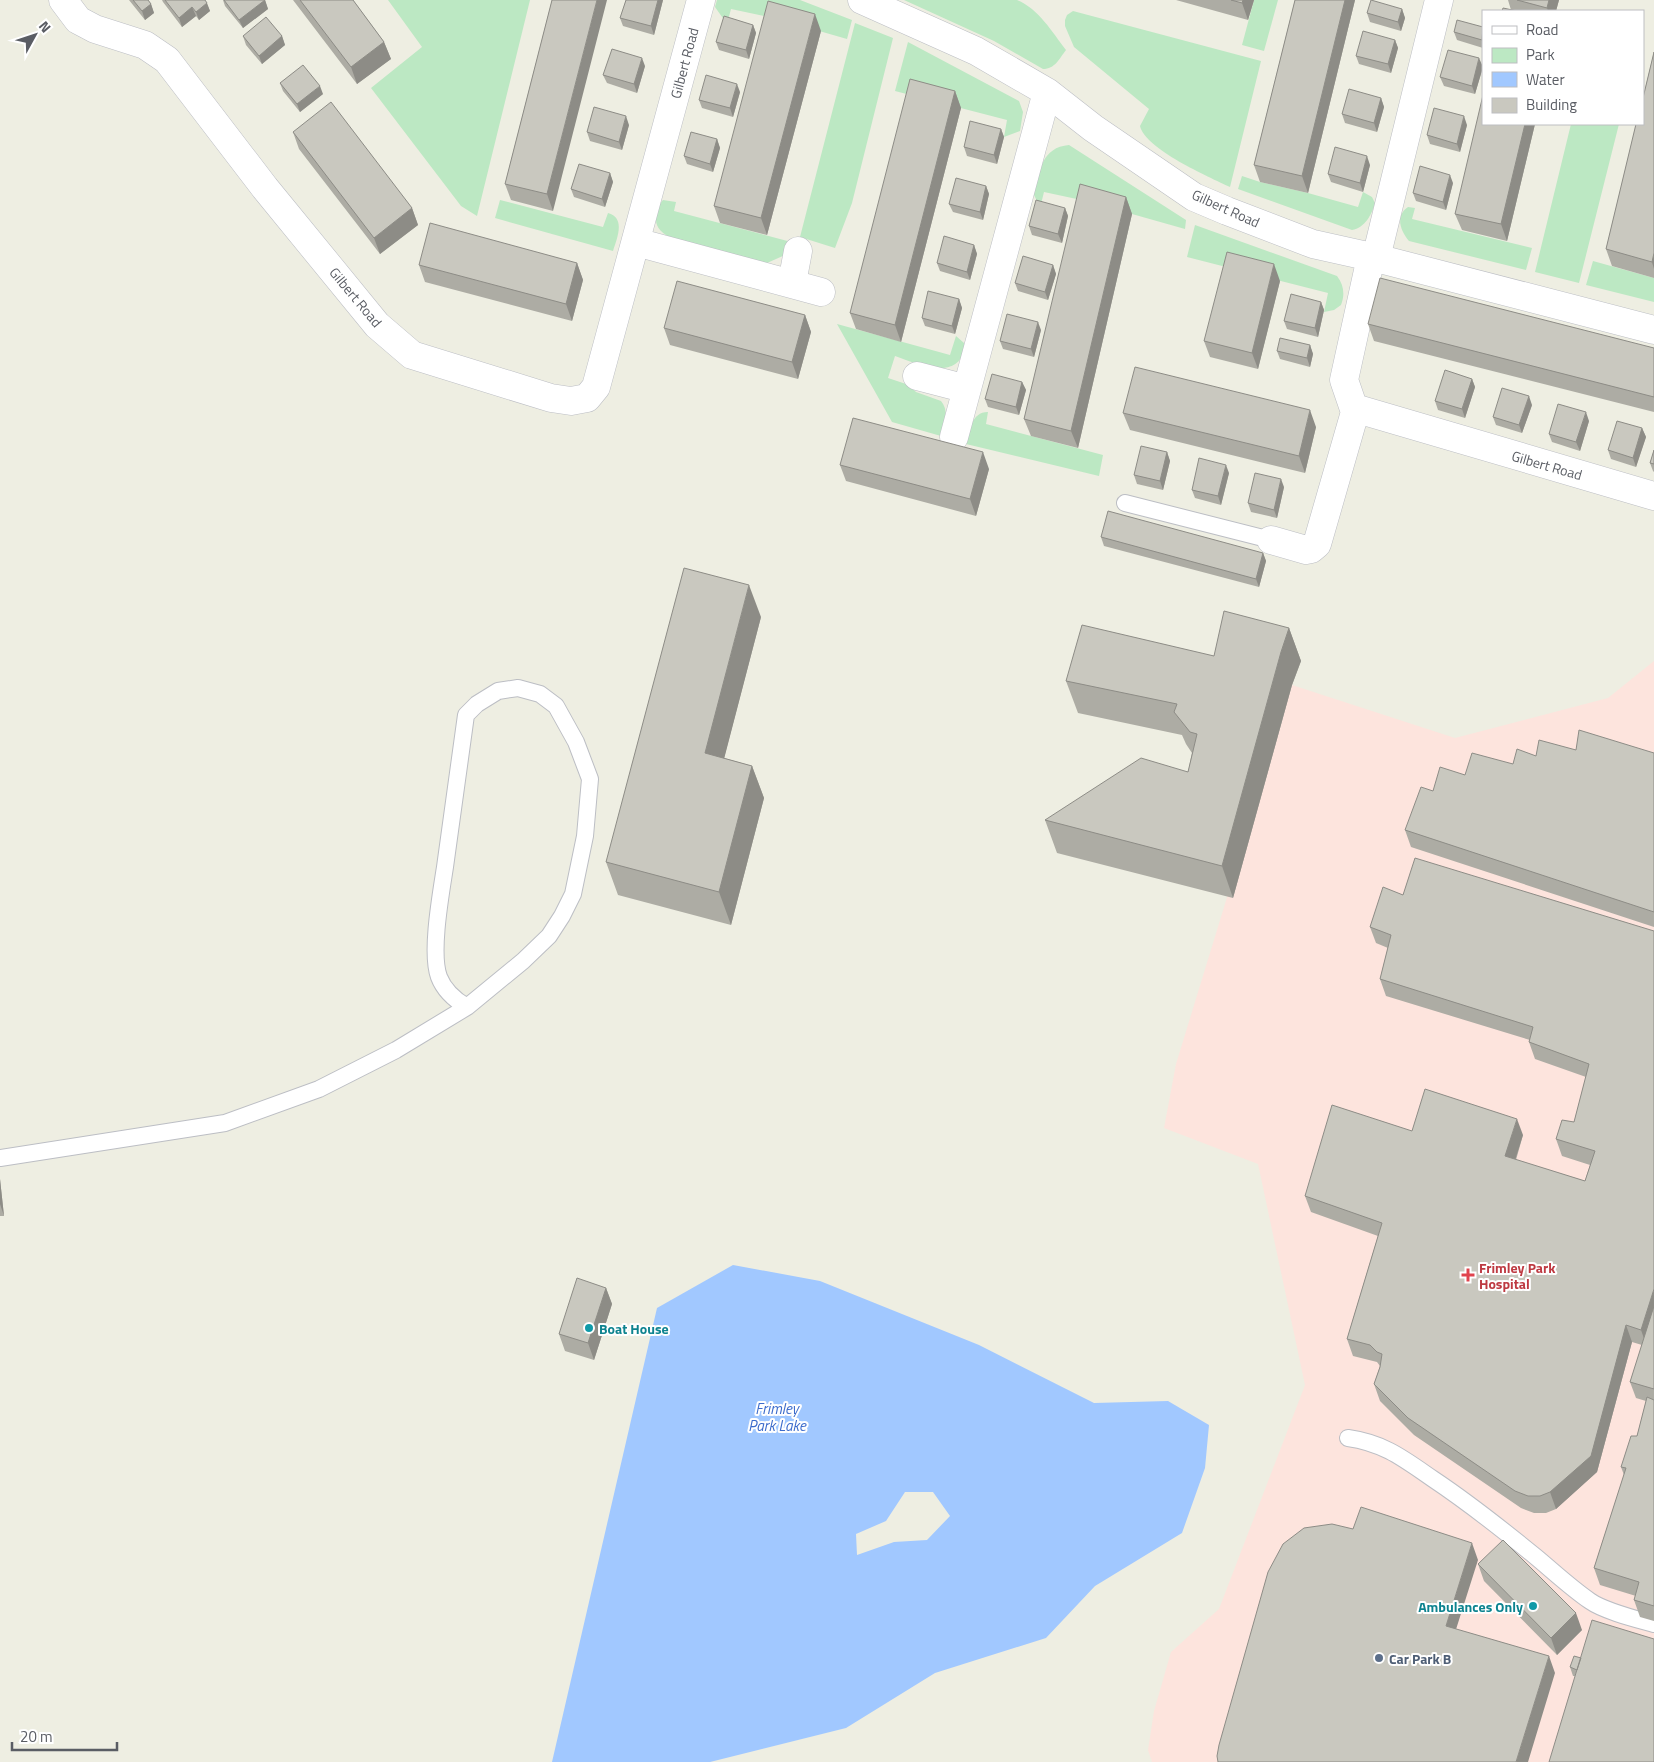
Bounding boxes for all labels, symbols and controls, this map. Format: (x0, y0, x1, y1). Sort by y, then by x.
north arrow (10, 10, 60, 60)
legend (1482, 10, 1644, 125)
text: N (34, 16, 57, 37)
text: Road (1526, 18, 1558, 41)
street label: Gilbert Road (664, 25, 704, 101)
text: Park (1526, 43, 1555, 66)
text: Water (1526, 68, 1565, 91)
text: Building (1526, 93, 1577, 116)
street label: Gilbert Road (1189, 184, 1263, 232)
street label: Gilbert Road (325, 262, 387, 332)
street label: Gilbert Road (1509, 445, 1585, 485)
place label: Frimley Park Hospital (1479, 1257, 1556, 1294)
marker: Frimley Park Hospital (1461, 1268, 1475, 1282)
place label: Boat House (599, 1318, 669, 1339)
marker: Boat House (583, 1322, 595, 1334)
water label: Frimley Park Lake (748, 1397, 807, 1437)
place label: Ambulances Only (1418, 1596, 1523, 1617)
marker: Ambulances Only (1527, 1600, 1539, 1612)
place label: Car Park B (1389, 1648, 1451, 1669)
marker: Car Park B (1373, 1652, 1385, 1664)
scale bar (12, 1720, 118, 1752)
text: 20 m (20, 1725, 53, 1748)

